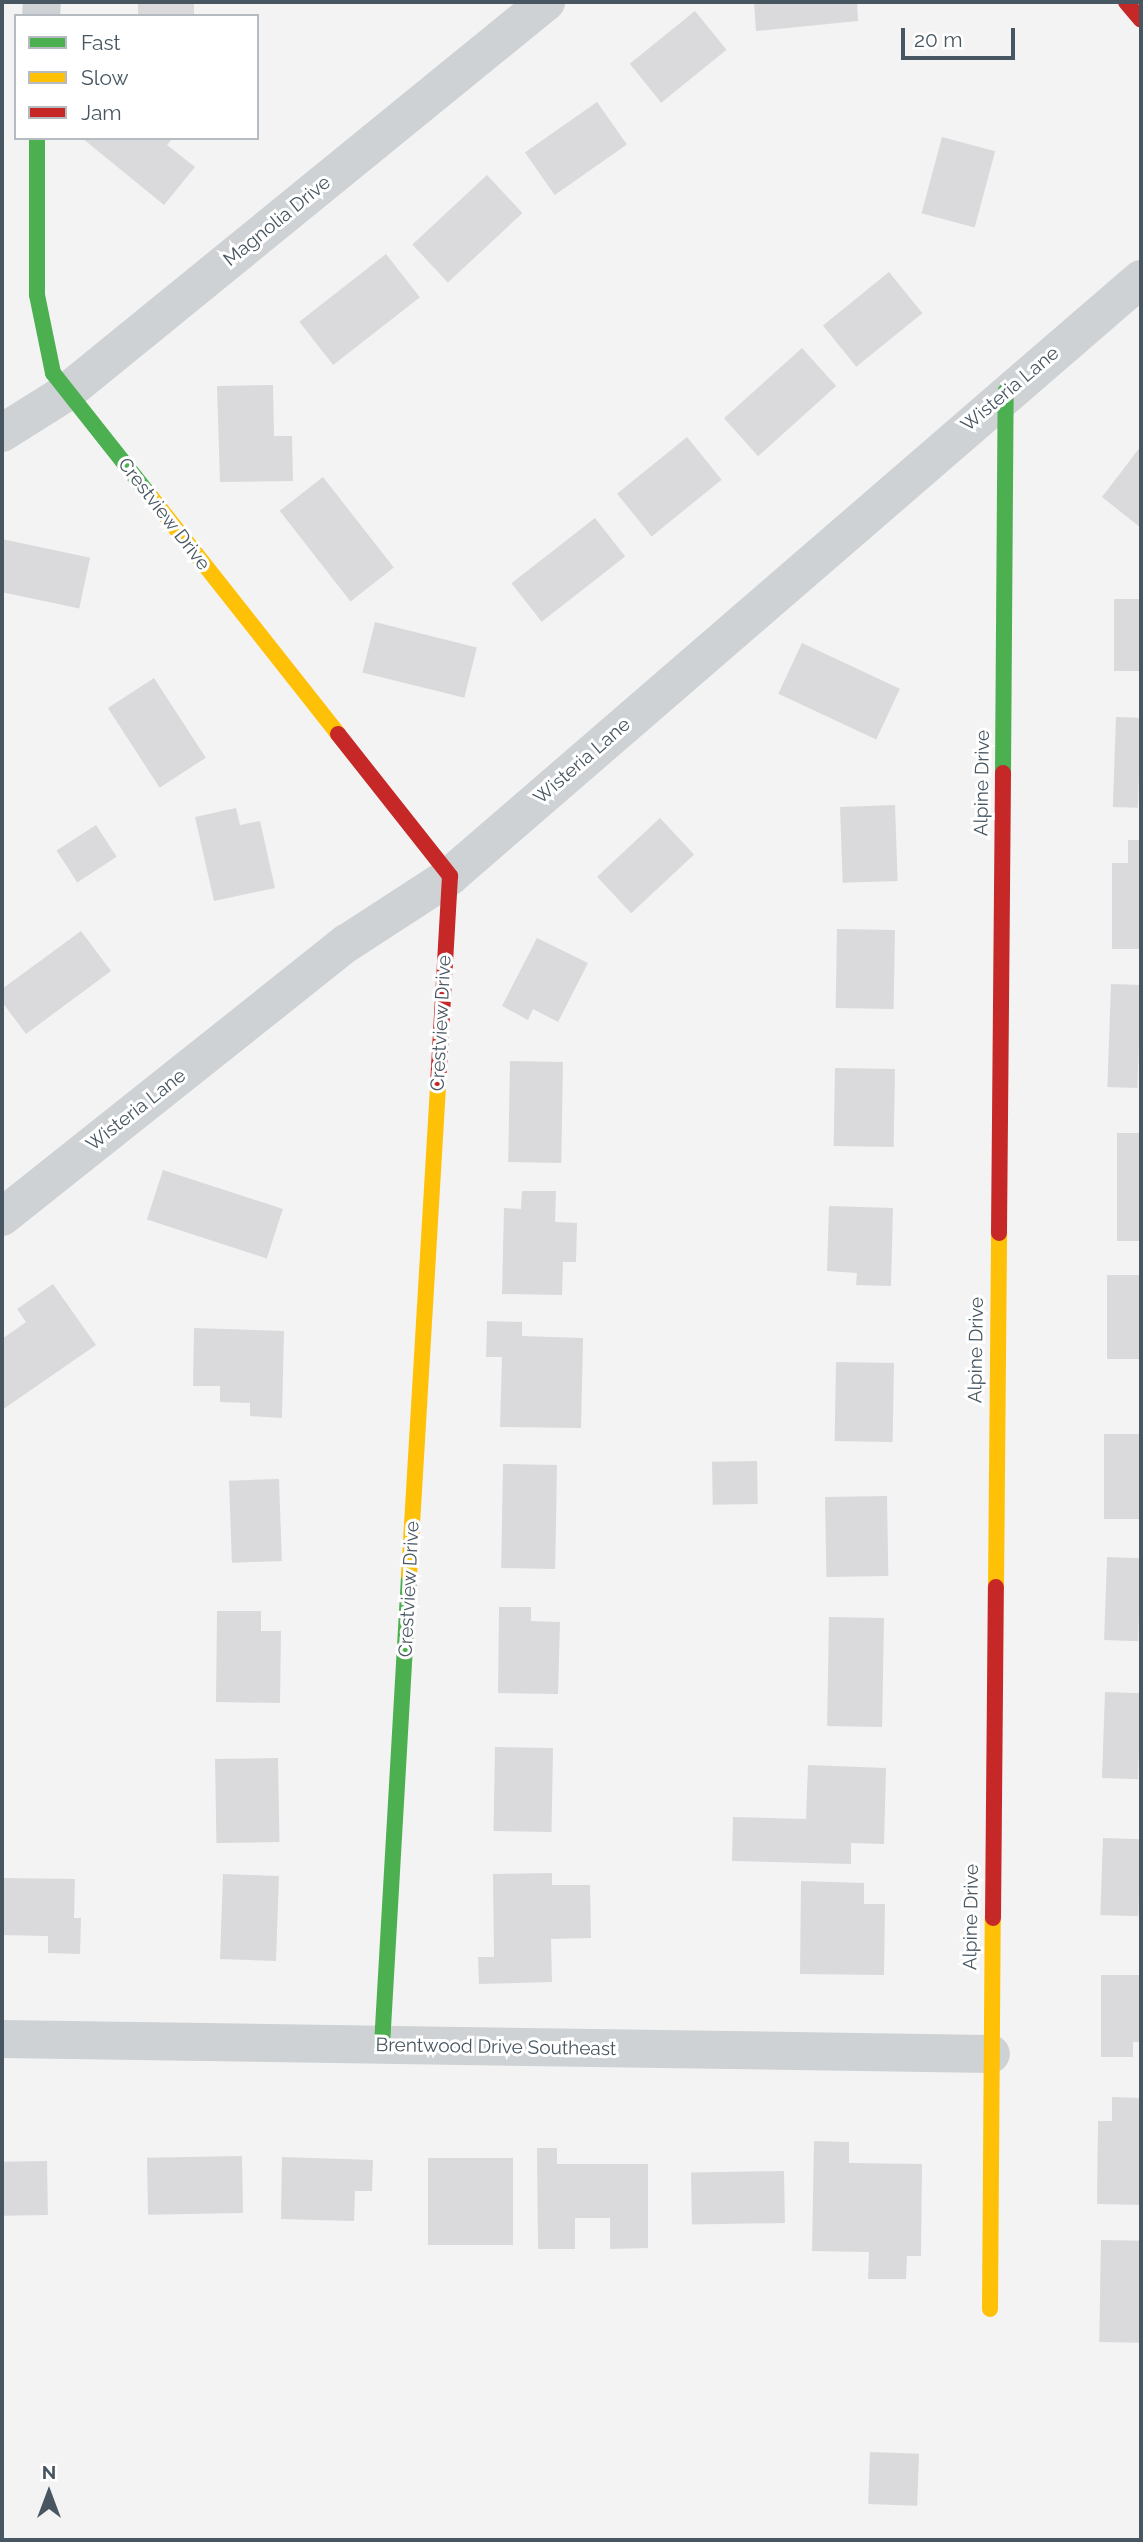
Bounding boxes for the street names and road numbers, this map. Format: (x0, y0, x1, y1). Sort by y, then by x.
street label: Magnolia Drive (219, 171, 335, 271)
street label: Wisteria Lane (957, 342, 1063, 436)
street label: Crestview Drive (113, 453, 215, 575)
street label: Wisteria Lane (529, 713, 635, 809)
street label: Alpine Drive (970, 730, 994, 836)
street label: Crestview Drive (426, 954, 456, 1092)
street label: Wisteria Lane (82, 1064, 190, 1156)
street label: Alpine Drive (964, 1297, 988, 1403)
street label: Crestview Drive (394, 1520, 424, 1658)
street label: Alpine Drive (959, 1864, 983, 1970)
street label: Brentwood Drive Southeast (375, 2034, 617, 2060)

